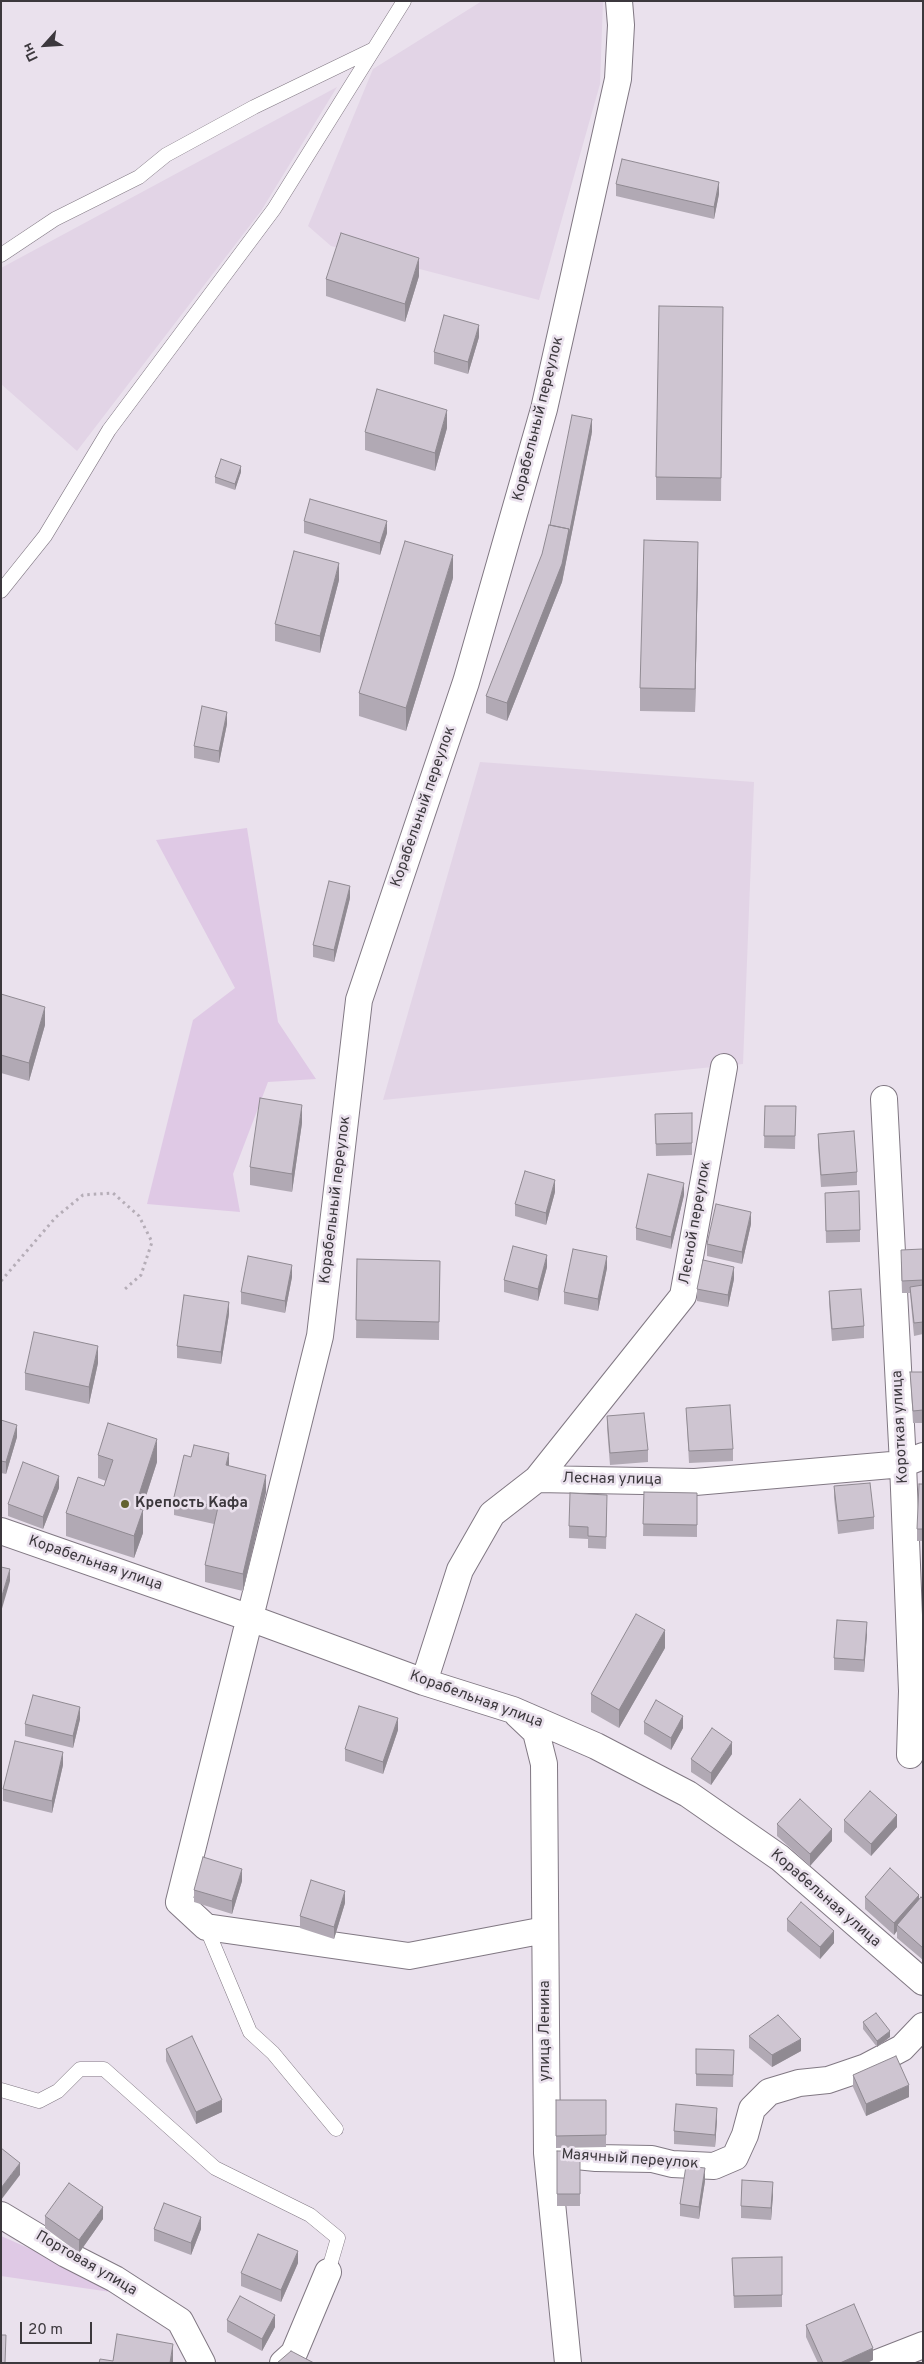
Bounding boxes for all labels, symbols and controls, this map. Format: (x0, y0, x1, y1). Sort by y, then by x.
north arrow (20, 20, 70, 70)
text: Пн (19, 40, 43, 64)
street label: Корабельный переулок (510, 335, 568, 503)
street label: Корабельный переулок (388, 724, 460, 890)
street label: Корабельный переулок (317, 1115, 355, 1285)
street label: Лесной переулок (676, 1160, 716, 1286)
street label: Короткая улица (889, 1370, 913, 1484)
street label: Лесная улица (562, 1470, 662, 1490)
place label: Крепость Кафа (135, 1495, 248, 1513)
marker: Крепость Кафа (119, 1498, 131, 1510)
street label: Корабельная улица (26, 1533, 164, 1595)
street label: Корабельная улица (407, 1668, 545, 1732)
street label: Корабельная улица (766, 1846, 884, 1952)
street label: улица Ленина (537, 1980, 555, 2082)
street label: Маячный переулок (561, 2146, 699, 2174)
street label: Портовая улица (32, 2228, 140, 2300)
scale bar (22, 2312, 95, 2344)
text: 20 m (28, 2321, 63, 2340)

